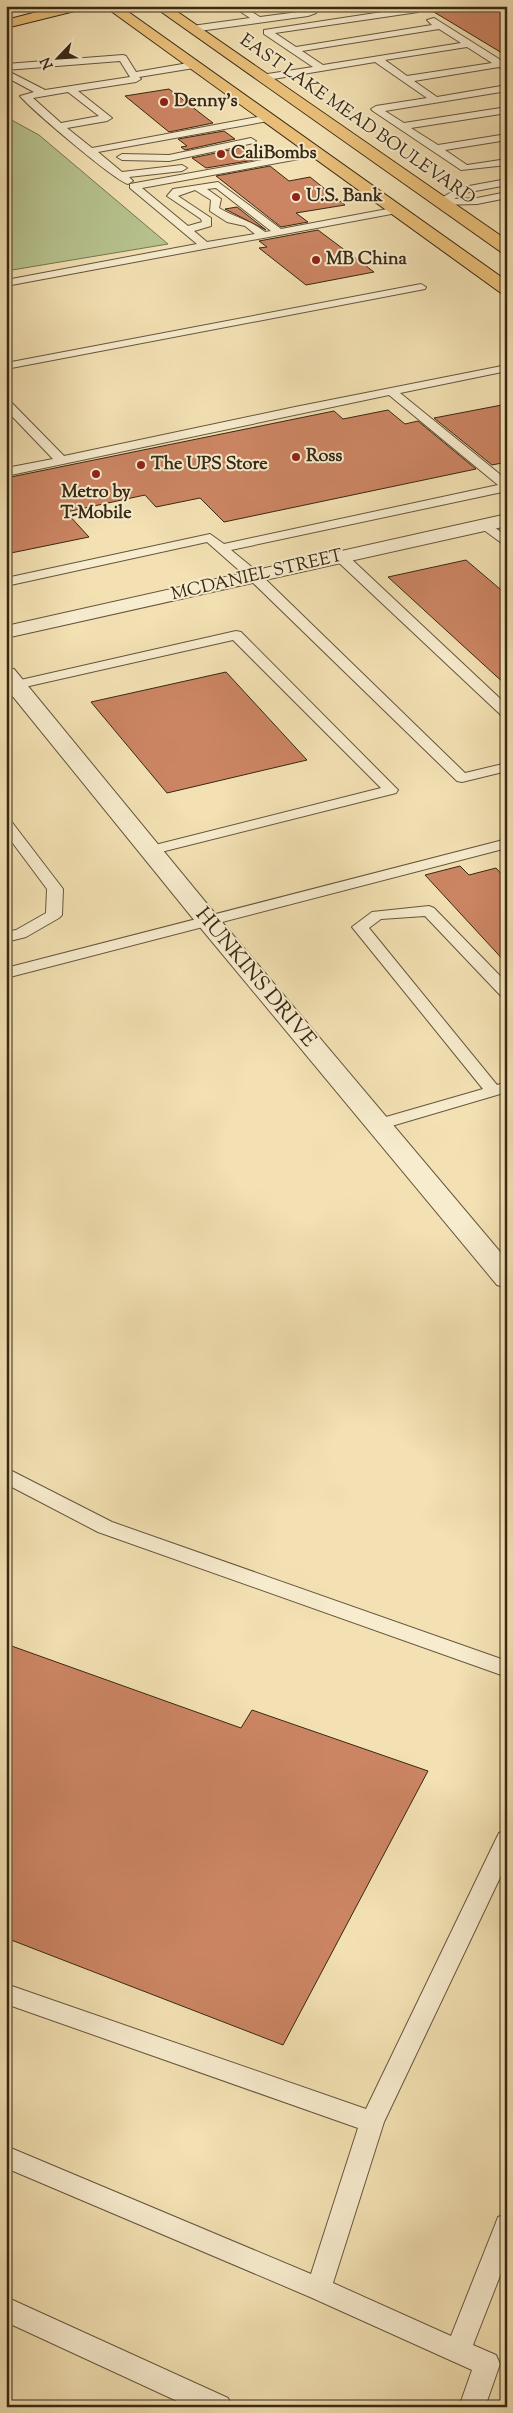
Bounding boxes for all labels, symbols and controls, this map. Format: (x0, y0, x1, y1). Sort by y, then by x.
street label: EAST LAKE MEAD BOULEVARD (234, 28, 480, 212)
north arrow (32, 32, 82, 82)
text: N (37, 53, 59, 72)
place label: Denny's (174, 89, 238, 115)
marker: Denny's (158, 96, 170, 108)
place label: CaliBombs (231, 141, 317, 167)
marker: CaliBombs (215, 148, 227, 160)
place label: U.S. Bank (306, 184, 383, 210)
marker: U.S. Bank (290, 191, 302, 203)
place label: MB China (326, 247, 408, 273)
marker: MB China (310, 254, 322, 266)
place label: Ross (306, 444, 342, 470)
marker: Ross (290, 451, 302, 463)
place label: The UPS Store (151, 452, 268, 478)
marker: The UPS Store (135, 459, 147, 471)
marker: Metro by T-Mobile (90, 468, 102, 480)
place label: Metro by T-Mobile (60, 480, 132, 527)
street label: MCDANIEL STREET (169, 544, 346, 608)
street label: HUNKINS DRIVE (187, 901, 323, 1055)

